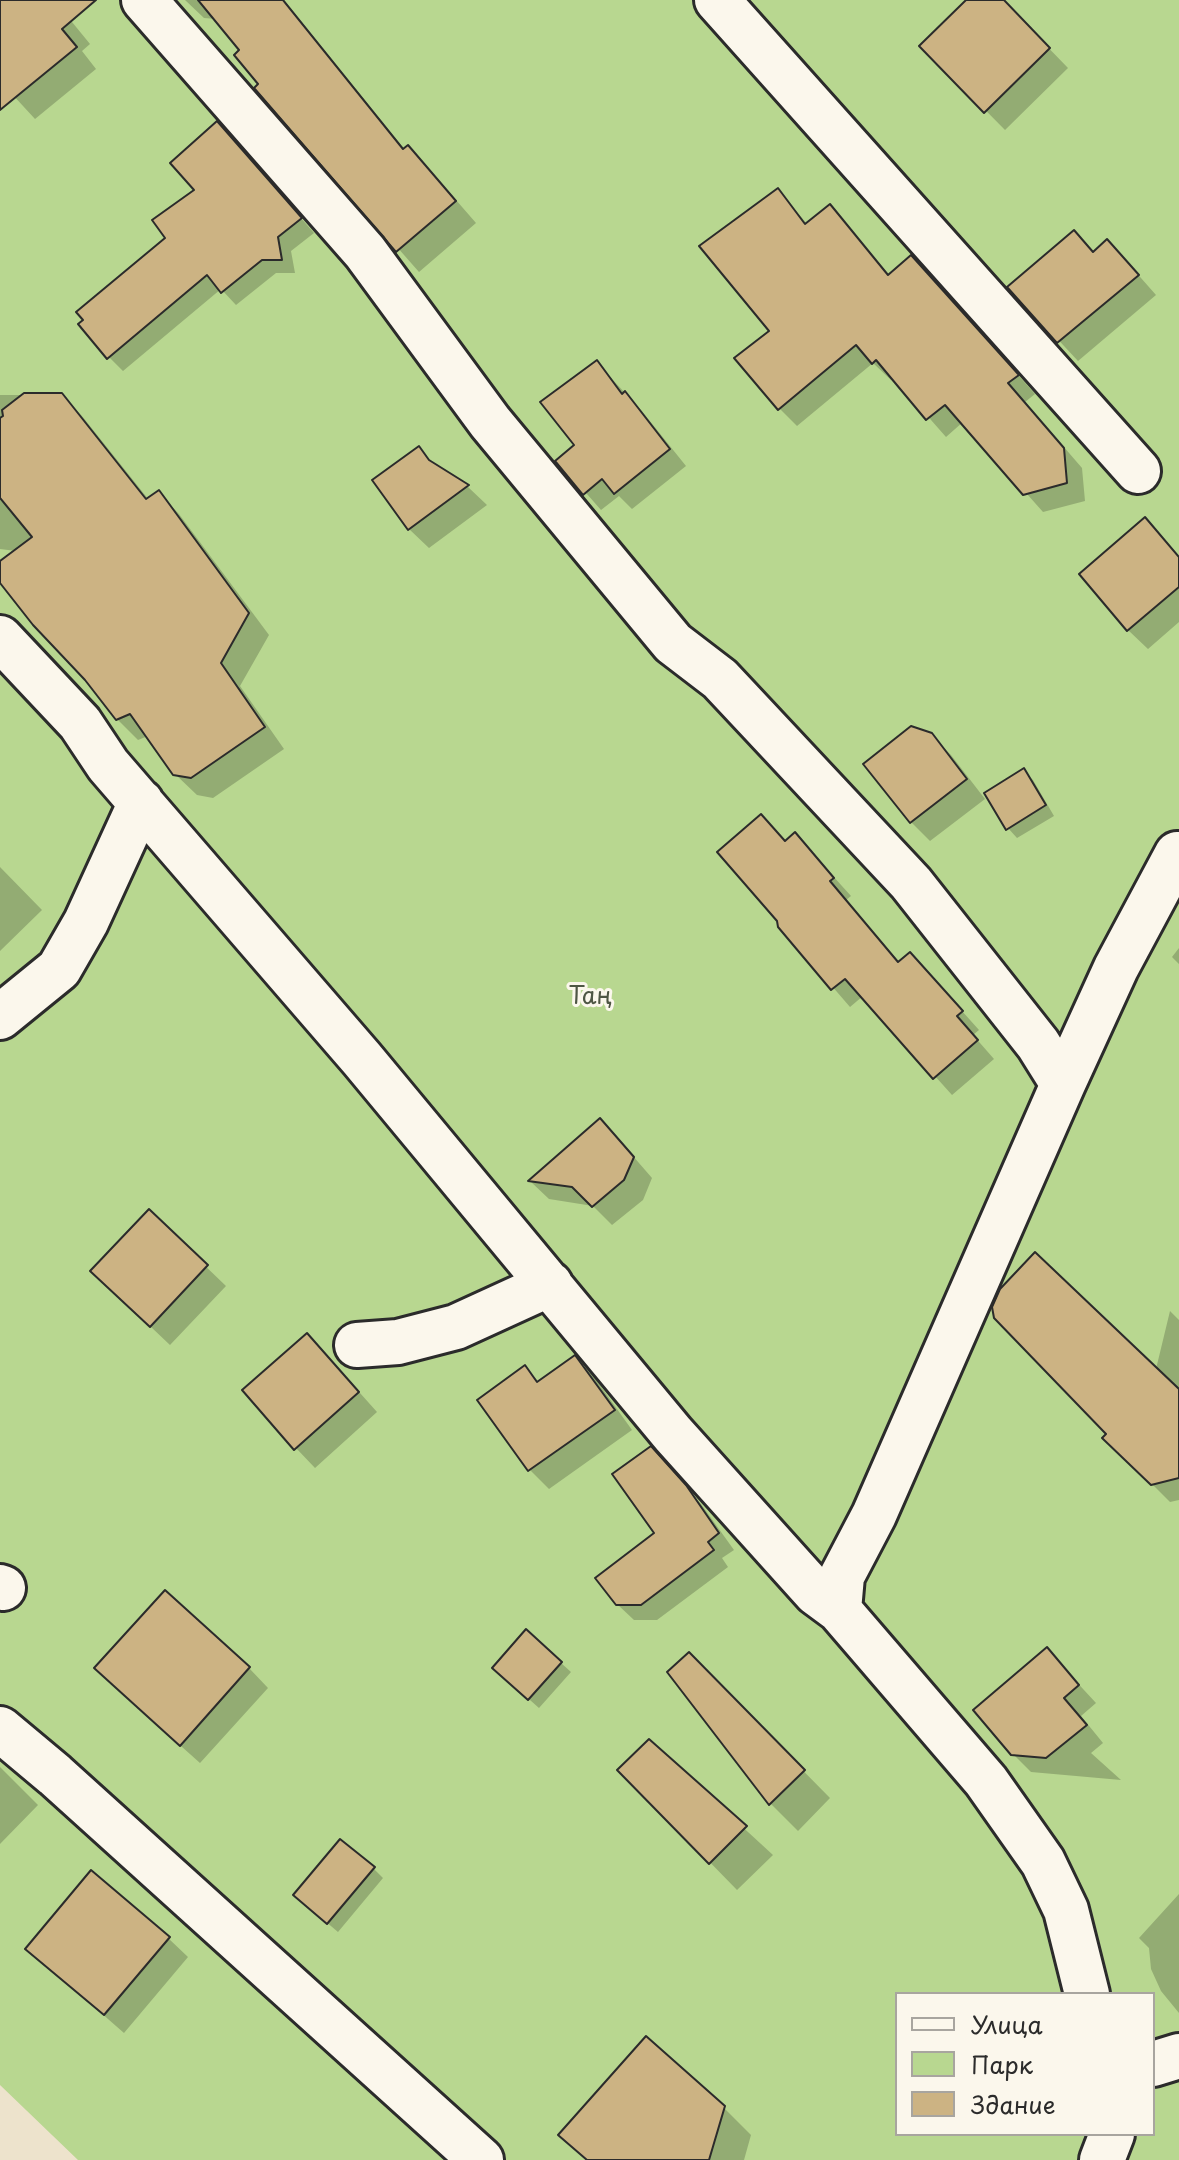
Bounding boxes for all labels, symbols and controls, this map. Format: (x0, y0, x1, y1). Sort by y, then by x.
park label: Таң (568, 983, 612, 1011)
legend (895, 1992, 1155, 2136)
text: Улица (971, 2006, 1043, 2042)
text: Парк (971, 2046, 1033, 2082)
text: Здание (971, 2086, 1056, 2122)

